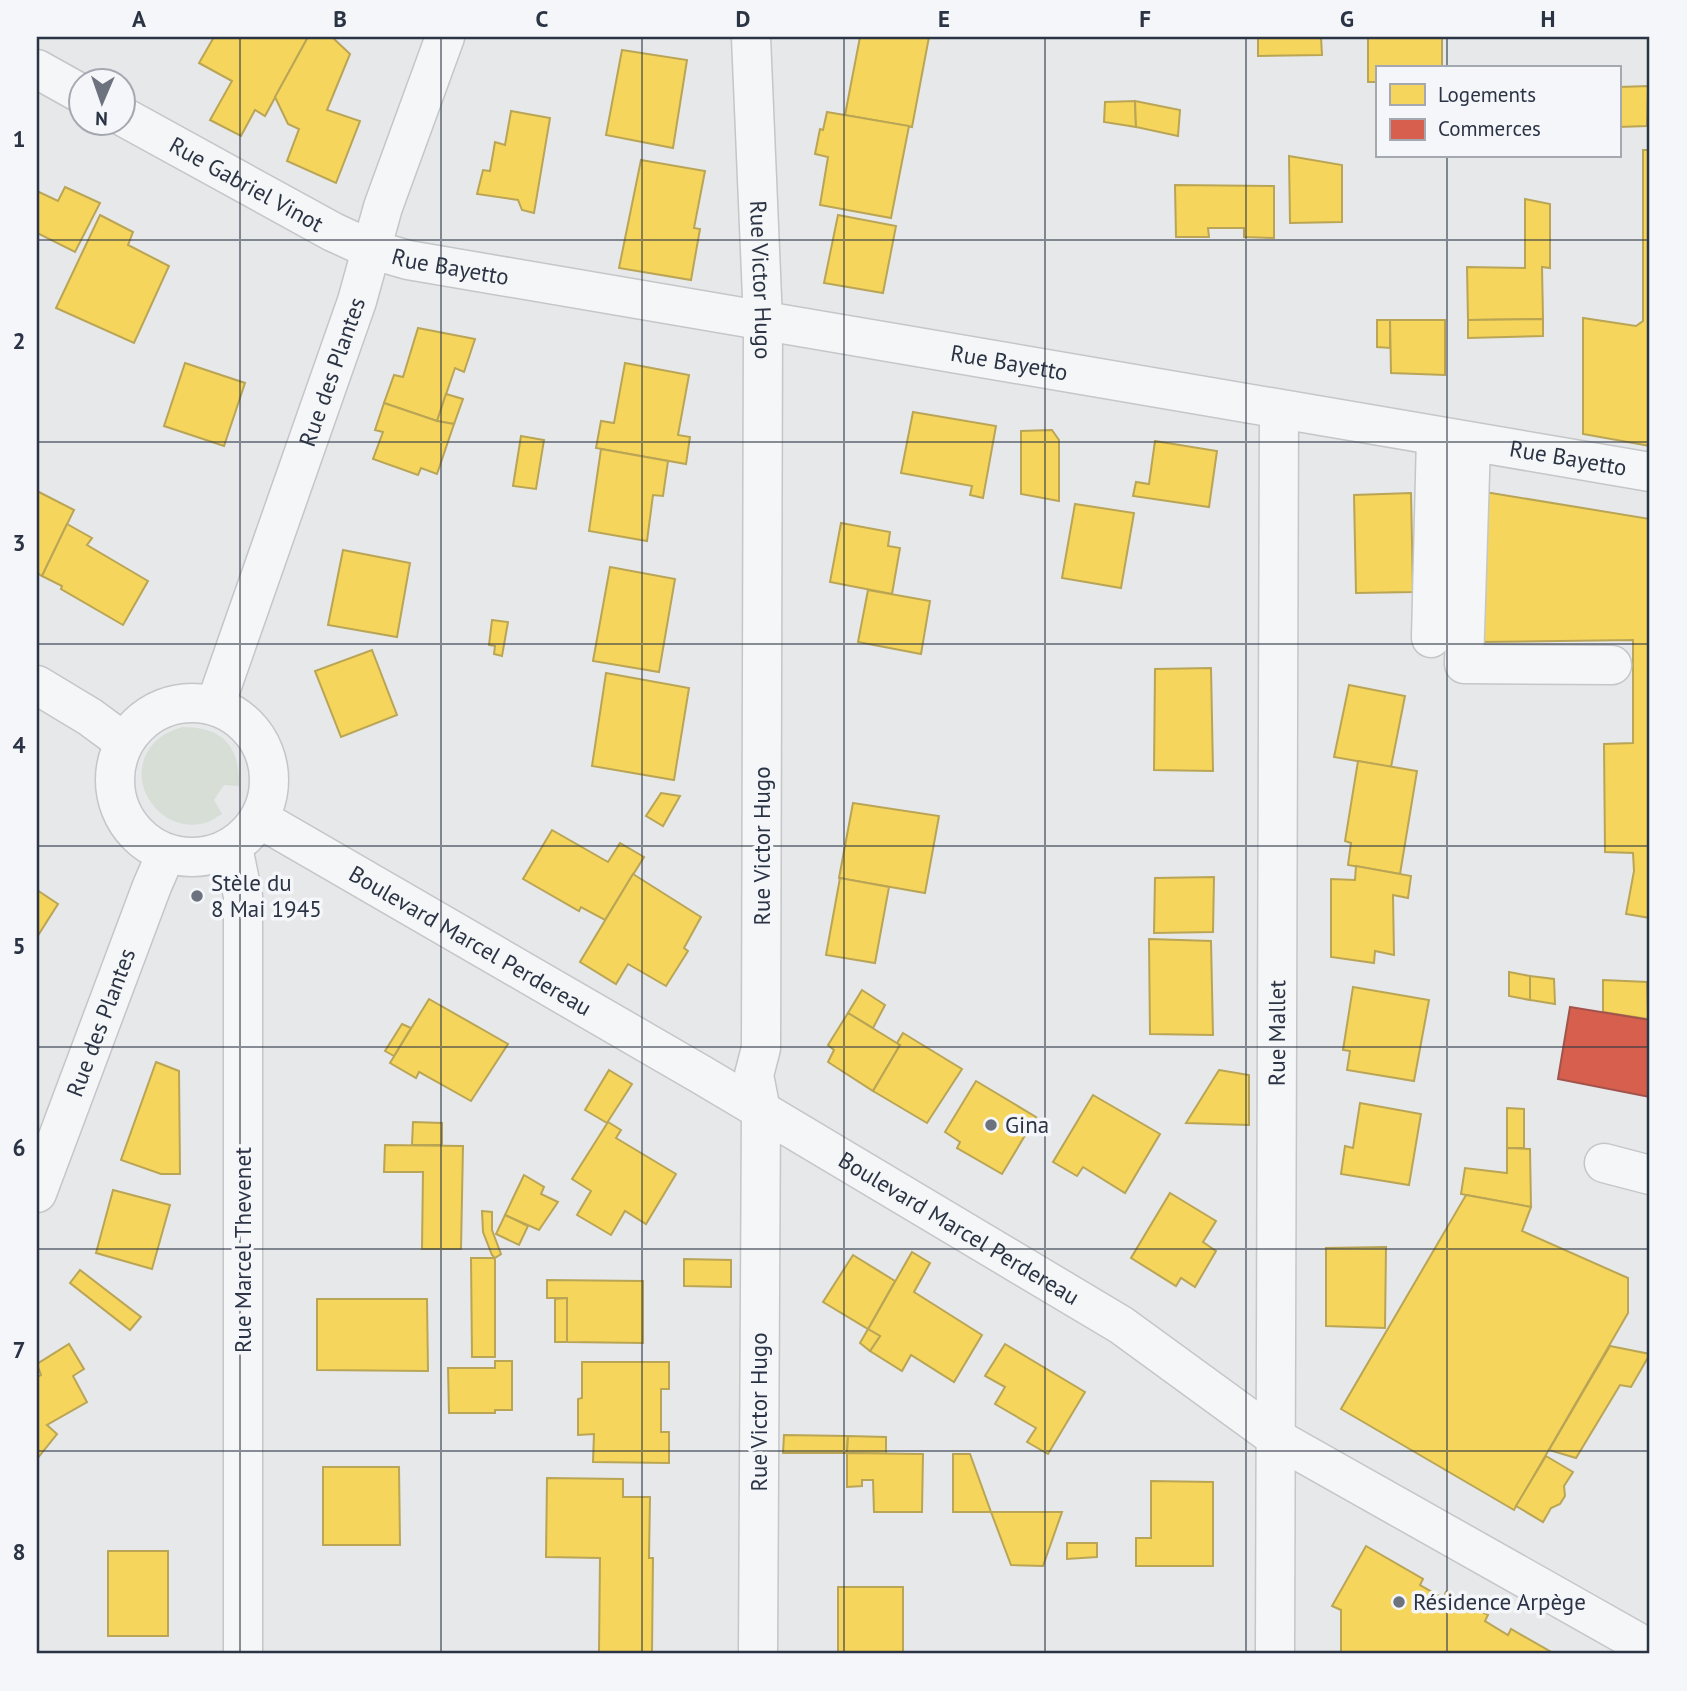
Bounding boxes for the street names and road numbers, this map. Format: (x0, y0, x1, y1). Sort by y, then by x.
street label: Rue Gabriel Vinot (165, 130, 329, 238)
street label: Rue Victor Hugo (744, 200, 778, 359)
street label: Rue Bayetto (388, 241, 511, 291)
street label: Rue des Plantes (292, 293, 371, 450)
street label: Rue Bayetto (949, 338, 1070, 386)
street label: Rue Bayetto (1507, 433, 1629, 482)
street label: Rue Victor Hugo (747, 767, 776, 925)
street label: Boulevard Marcel Perdereau (344, 859, 597, 1022)
street label: Rue des Plantes (59, 944, 141, 1101)
street label: Rue Mallet (1262, 980, 1291, 1086)
street label: Boulevard Marcel Perdereau (833, 1145, 1085, 1311)
street label: Rue Marcel Thevenet (228, 1147, 257, 1353)
street label: Rue Victor Hugo (744, 1333, 773, 1491)

